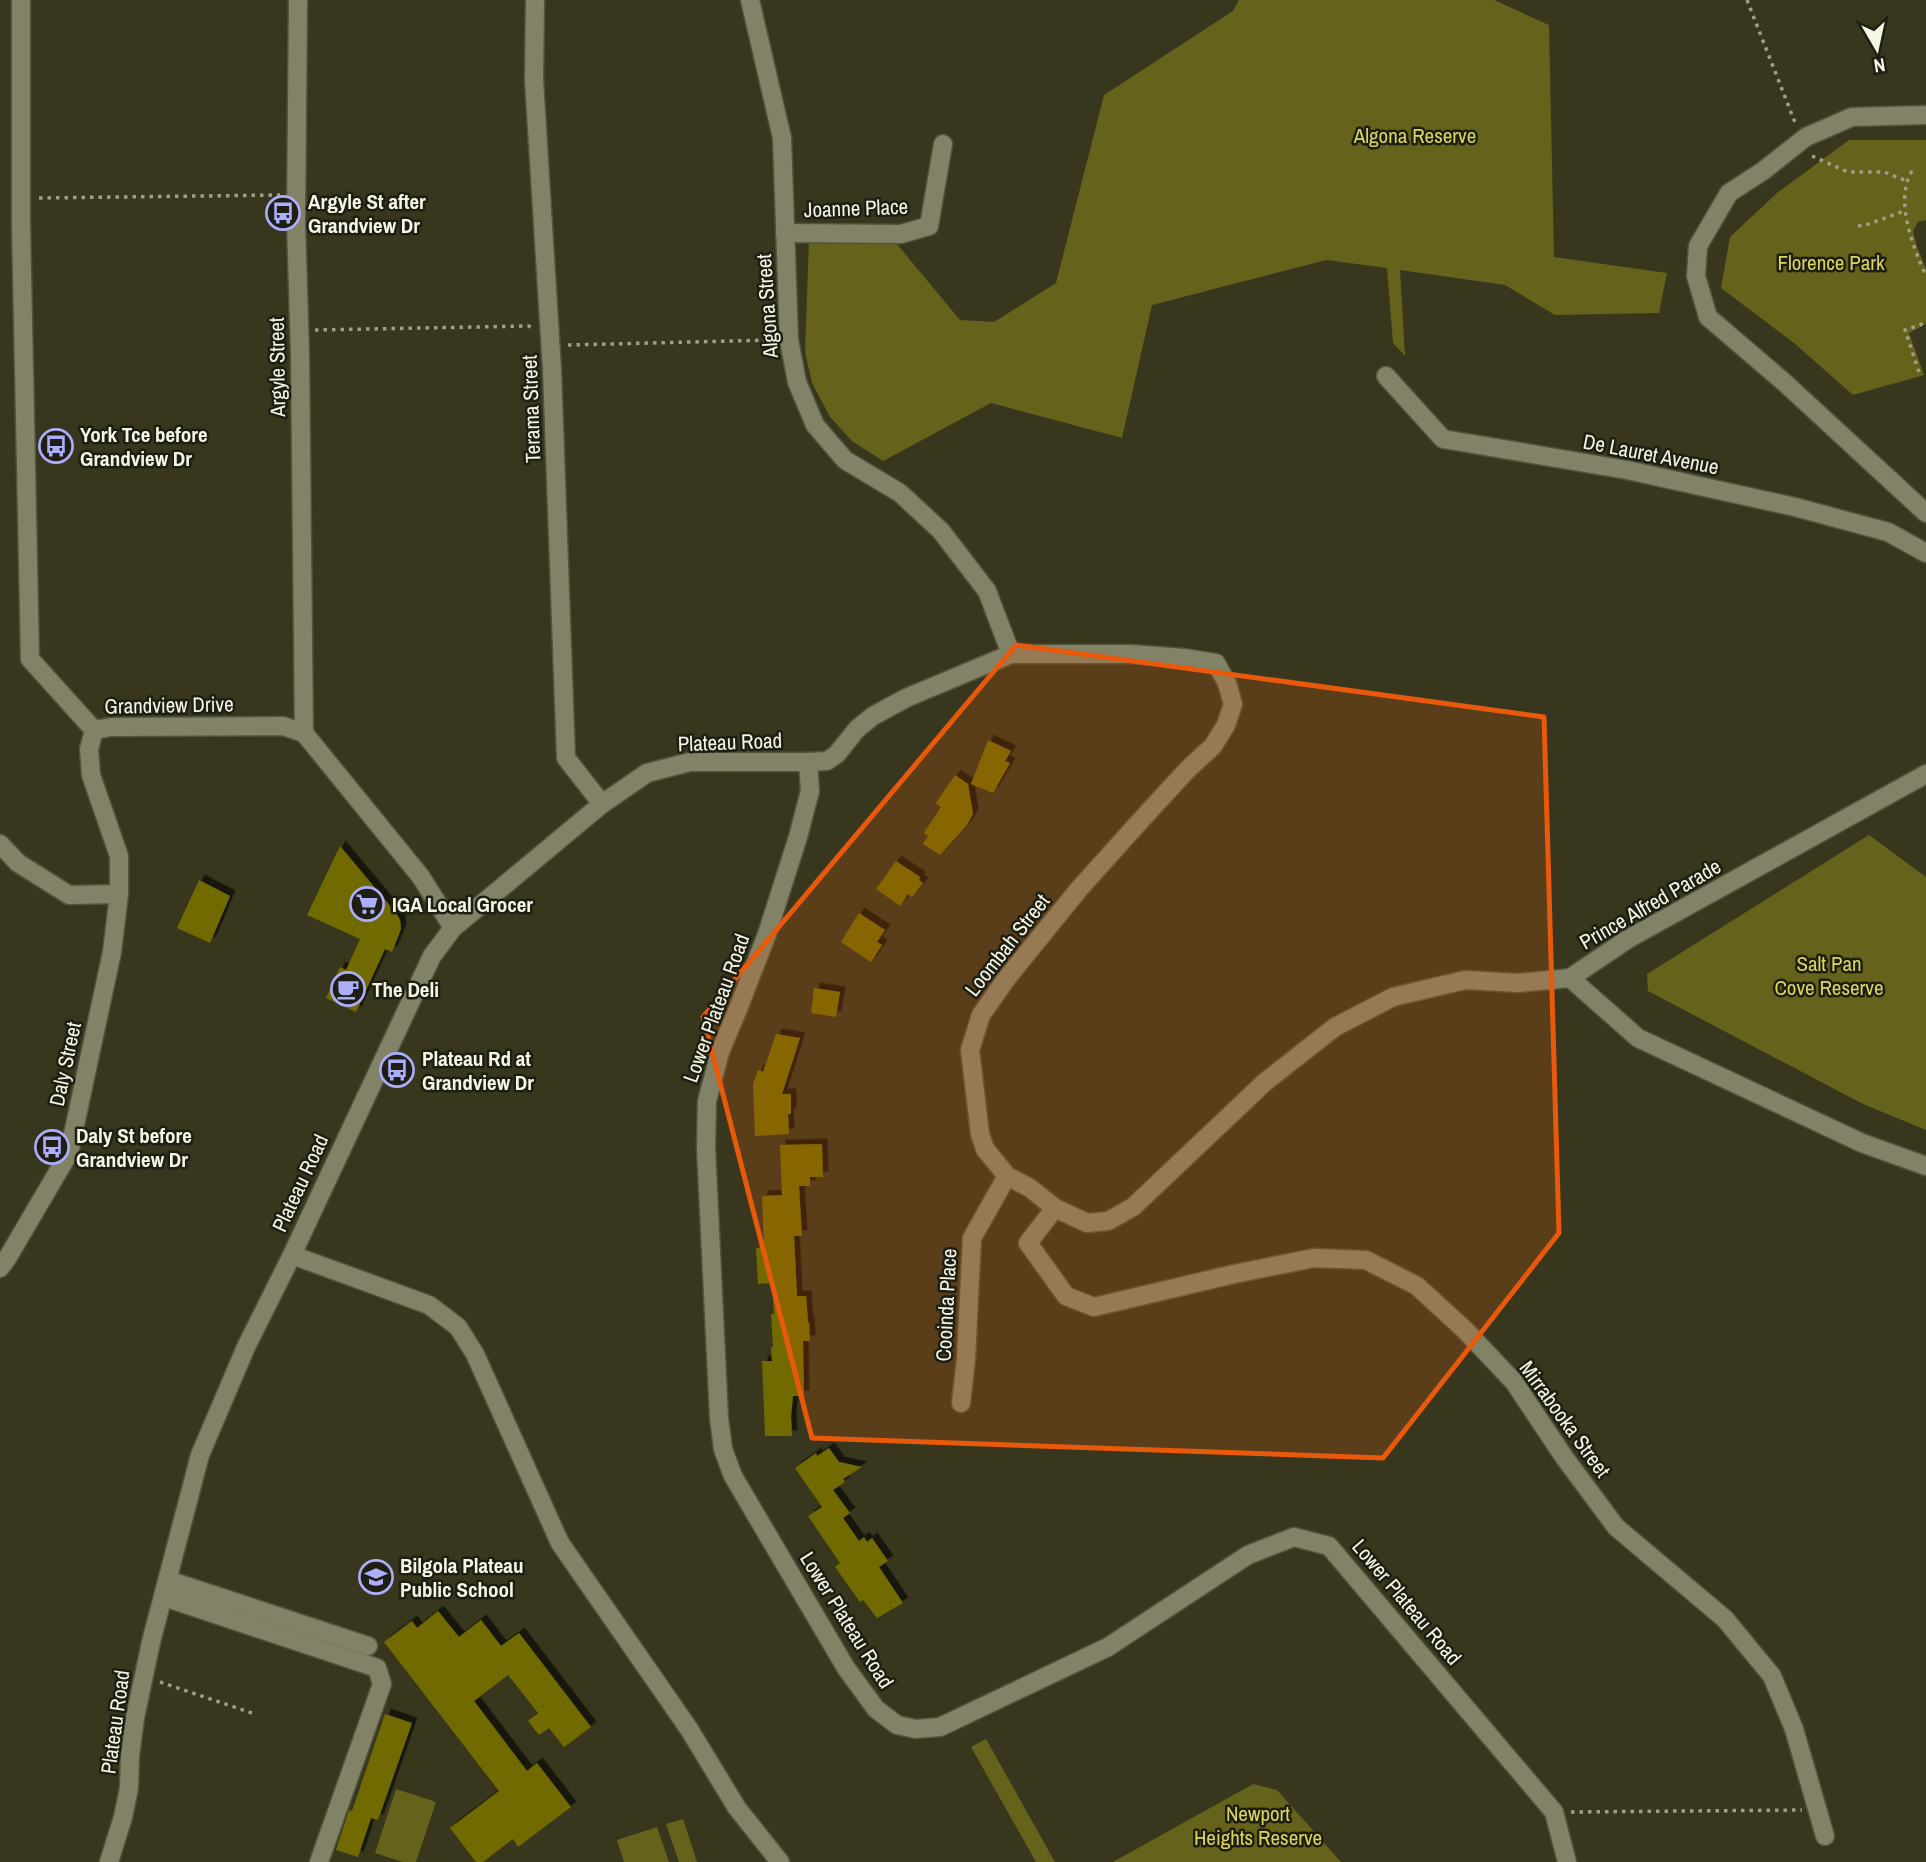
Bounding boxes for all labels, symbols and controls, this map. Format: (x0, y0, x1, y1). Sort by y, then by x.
north arrow (1842, 14, 1912, 84)
text: N (1872, 52, 1887, 80)
park label: Algona Reserve (1353, 121, 1476, 150)
place label: Argyle St after Grandview Dr (308, 187, 426, 240)
street label: Joanne Place (803, 192, 909, 224)
bus stop icon: Argyle St after Grandview Dr (264, 194, 302, 232)
park label: Florence Park (1777, 248, 1885, 277)
street label: Algona Street (749, 253, 785, 360)
street label: Argyle Street (262, 317, 292, 418)
street label: Terama Street (515, 354, 547, 464)
place label: York Tce before Grandview Dr (80, 420, 208, 473)
bus stop icon: York Tce before Grandview Dr (37, 427, 75, 465)
street label: De Lauret Avenue (1581, 427, 1721, 481)
street label: Grandview Drive (104, 689, 234, 721)
street label: Plateau Road (677, 726, 783, 758)
street label: Prince Alfred Parade (1574, 852, 1726, 956)
supermarket icon: IGA Local Grocer (348, 885, 386, 923)
street label: Loombah Street (958, 888, 1056, 1002)
place label: IGA Local Grocer (392, 890, 533, 919)
street label: Lower Plateau Road (676, 930, 756, 1086)
park label: Salt Pan Cove Reserve (1774, 949, 1884, 1002)
cafe icon: The Deli (329, 970, 367, 1008)
place label: The Deli (372, 975, 439, 1004)
street label: Daly Street (42, 1019, 88, 1109)
place label: Plateau Rd at Grandview Dr (422, 1044, 534, 1097)
bus stop icon: Plateau Rd at Grandview Dr (378, 1051, 416, 1089)
place label: Daly St before Grandview Dr (76, 1121, 192, 1174)
bus stop icon: Daly St before Grandview Dr (33, 1128, 71, 1166)
street label: Plateau Road (265, 1130, 335, 1236)
street label: Cooinda Place (929, 1248, 963, 1362)
street label: Mirrabooka Street (1513, 1355, 1617, 1483)
street label: Lower Plateau Road (1346, 1533, 1468, 1671)
street label: Lower Plateau Road (793, 1546, 901, 1694)
place label: Bilgola Plateau Public School (400, 1551, 523, 1604)
school or university icon: Bilgola Plateau Public School (357, 1558, 395, 1596)
street label: Plateau Road (93, 1668, 137, 1776)
park label: Newport Heights Reserve (1194, 1799, 1322, 1852)

